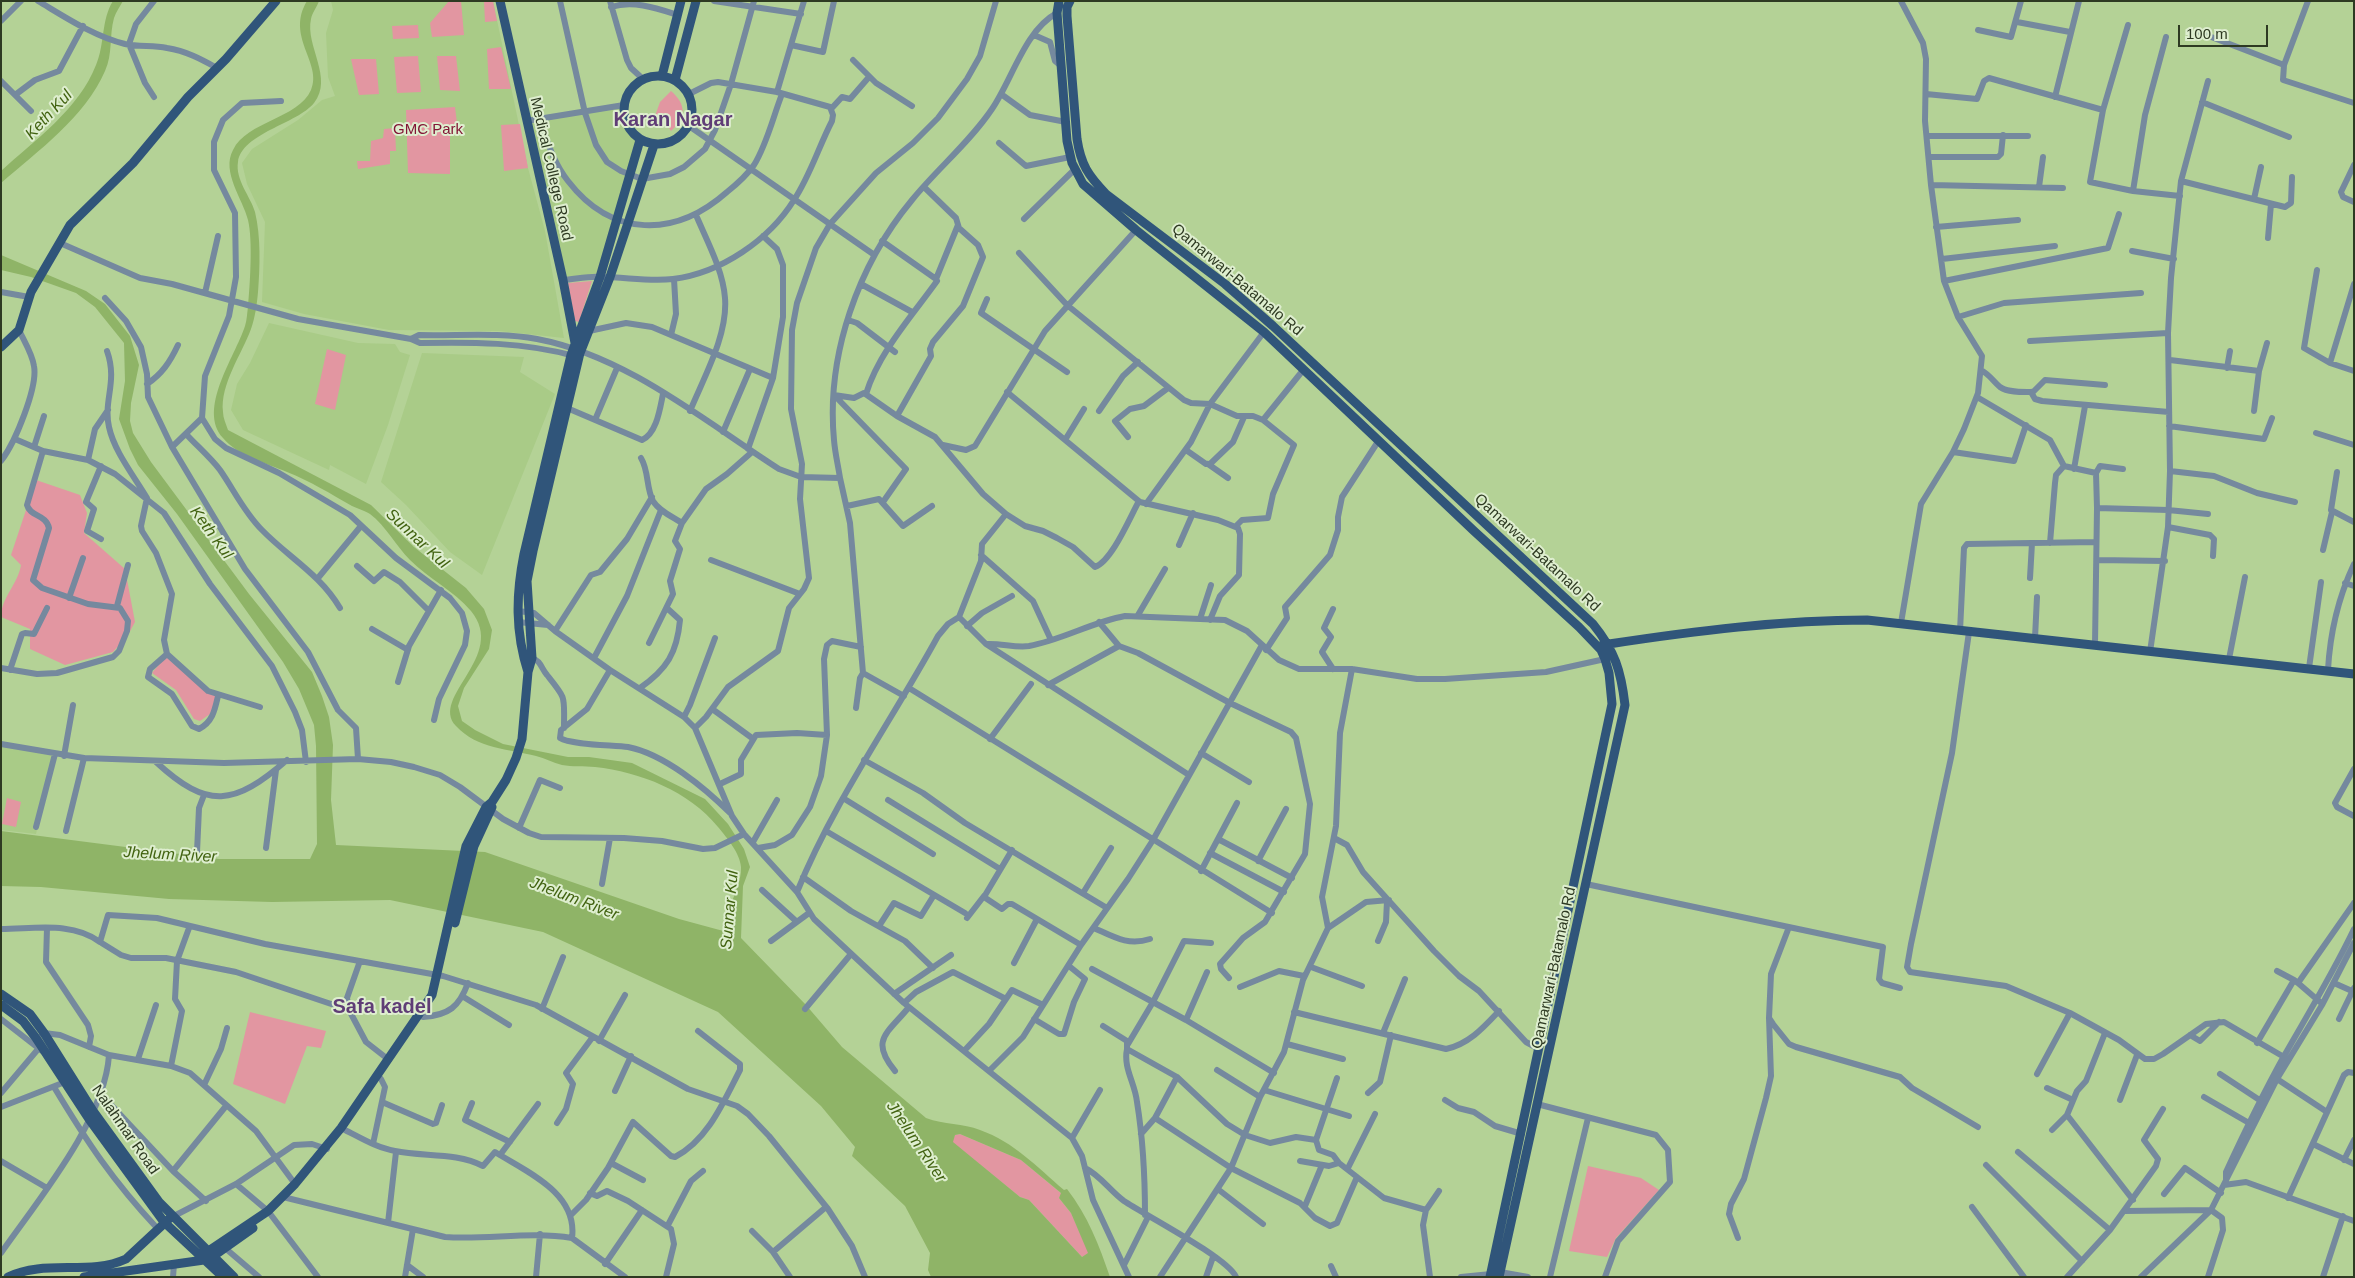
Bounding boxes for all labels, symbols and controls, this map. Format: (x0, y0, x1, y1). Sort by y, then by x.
scale bar (2180, 15, 2270, 47)
text: 100 m (2186, 25, 2228, 42)
water label: Keth Kul (21, 86, 77, 144)
street label: Medical College Road (526, 95, 576, 243)
district label: Karan Nagar (614, 108, 732, 132)
park label: GMC Park (393, 121, 463, 139)
street label: Qamarwari-Batamalo Rd (1168, 220, 1306, 340)
street label: Qamarwari-Batamalo Rd (1471, 490, 1603, 616)
water label: Keth Kul (185, 503, 237, 563)
water label: Sunnar Kul (382, 505, 452, 573)
water label: Jhelum River (123, 843, 217, 867)
water label: Sunnar Kul (717, 870, 743, 950)
water label: Jhelum River (527, 873, 621, 925)
street label: Qamarwari-Batamalo Rd (1528, 885, 1580, 1051)
district label: Safa kadel (333, 995, 431, 1019)
street label: Nalahmar Road (88, 1082, 162, 1178)
water label: Jhelum River (882, 1098, 950, 1186)

